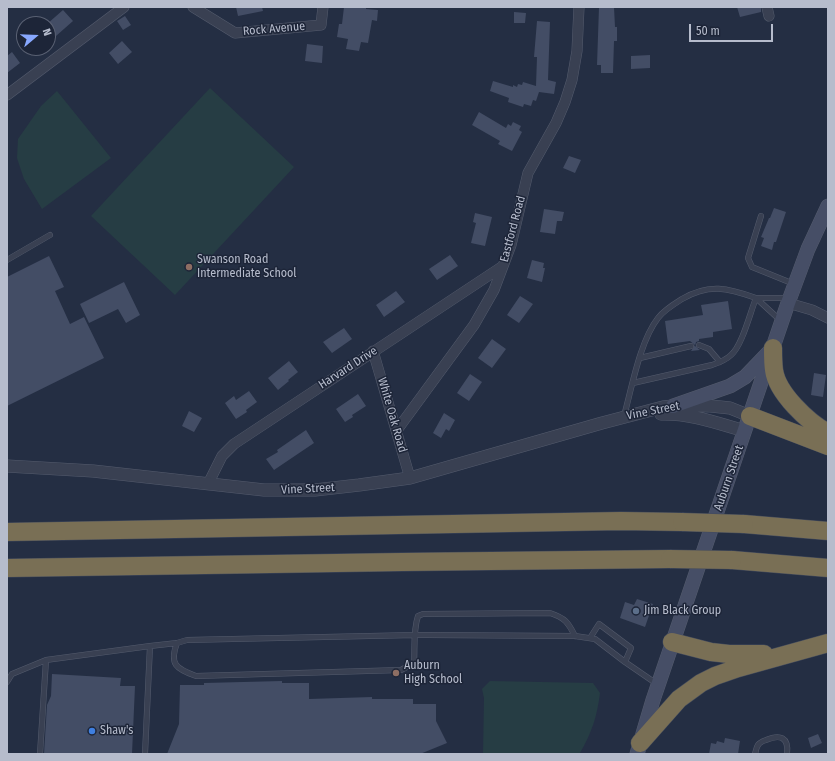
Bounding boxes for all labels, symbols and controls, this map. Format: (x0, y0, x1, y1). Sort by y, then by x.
north arrow (16, 16, 56, 56)
scale bar (691, 16, 775, 42)
street label: Rock Avenue (242, 19, 306, 39)
text: 50 m (696, 24, 720, 38)
text: N (40, 27, 54, 37)
street label: Eastford Road (497, 194, 529, 264)
place label: Swanson Road Intermediate School (197, 253, 297, 281)
marker: Swanson Road Intermediate School (184, 262, 194, 272)
street label: Harvard Drive (316, 344, 380, 392)
street label: White Oak Road (374, 376, 410, 454)
street label: Vine Street (625, 399, 681, 423)
street label: Auburn Street (711, 443, 747, 513)
street label: Vine Street (281, 480, 335, 498)
place label: Jim Black Group (644, 604, 721, 618)
marker: Jim Black Group (631, 606, 641, 616)
place label: Auburn High School (404, 659, 462, 687)
marker: Auburn High School (391, 668, 401, 678)
place label: Shaw's (100, 724, 133, 738)
marker: Shaw's (87, 726, 97, 736)

